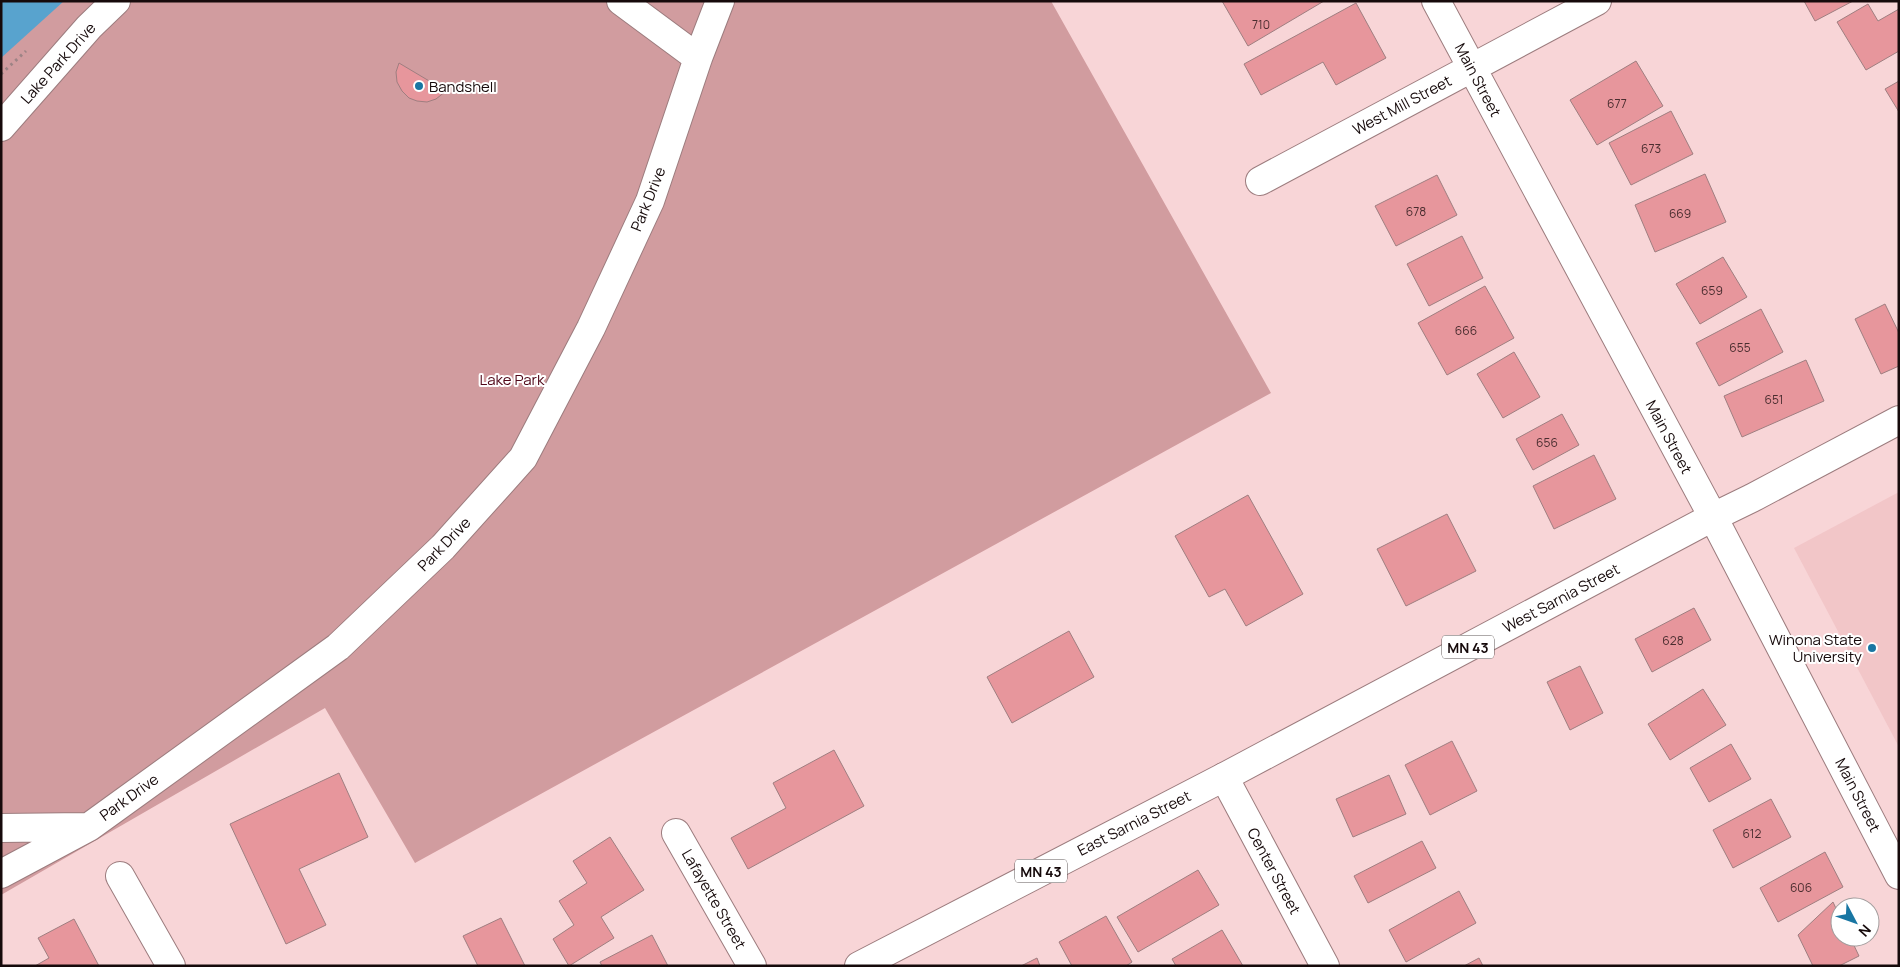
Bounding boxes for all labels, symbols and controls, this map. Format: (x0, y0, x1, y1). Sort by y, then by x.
house number: 710 (1252, 16, 1270, 33)
street label: Lake Park Drive (16, 18, 100, 108)
street label: Main Street (1450, 40, 1506, 120)
street label: West Mill Street (1349, 70, 1455, 140)
place label: Bandshell (429, 76, 497, 97)
marker: Bandshell (413, 80, 425, 92)
house number: 677 (1607, 95, 1627, 112)
house number: 673 (1641, 140, 1661, 157)
street label: Park Drive (626, 163, 671, 234)
house number: 678 (1406, 203, 1426, 220)
house number: 669 (1669, 205, 1691, 222)
house number: 659 (1701, 282, 1723, 299)
house number: 666 (1455, 322, 1477, 339)
house number: 655 (1729, 339, 1751, 356)
park label: Lake Park (480, 369, 545, 390)
house number: 651 (1764, 391, 1784, 408)
street label: Main Street (1641, 397, 1697, 477)
house number: 656 (1536, 434, 1558, 451)
street label: Park Drive (413, 512, 475, 576)
street label: West Sarnia Street (1499, 558, 1623, 638)
place label: Winona State University (1769, 629, 1862, 667)
house number: 628 (1662, 632, 1684, 649)
road number: MN 43 (1442, 636, 1494, 659)
marker: Winona State University (1866, 642, 1878, 654)
street label: Main Street (1830, 754, 1886, 836)
street label: Park Drive (95, 768, 163, 825)
street label: East Sarnia Street (1074, 785, 1194, 861)
street label: Center Street (1242, 824, 1306, 918)
house number: 612 (1743, 825, 1762, 842)
street label: Lafayette Street (677, 845, 751, 953)
road number: MN 43 (1015, 859, 1067, 882)
house number: 606 (1790, 879, 1812, 896)
north arrow (1830, 897, 1880, 947)
text: N (1855, 921, 1876, 941)

